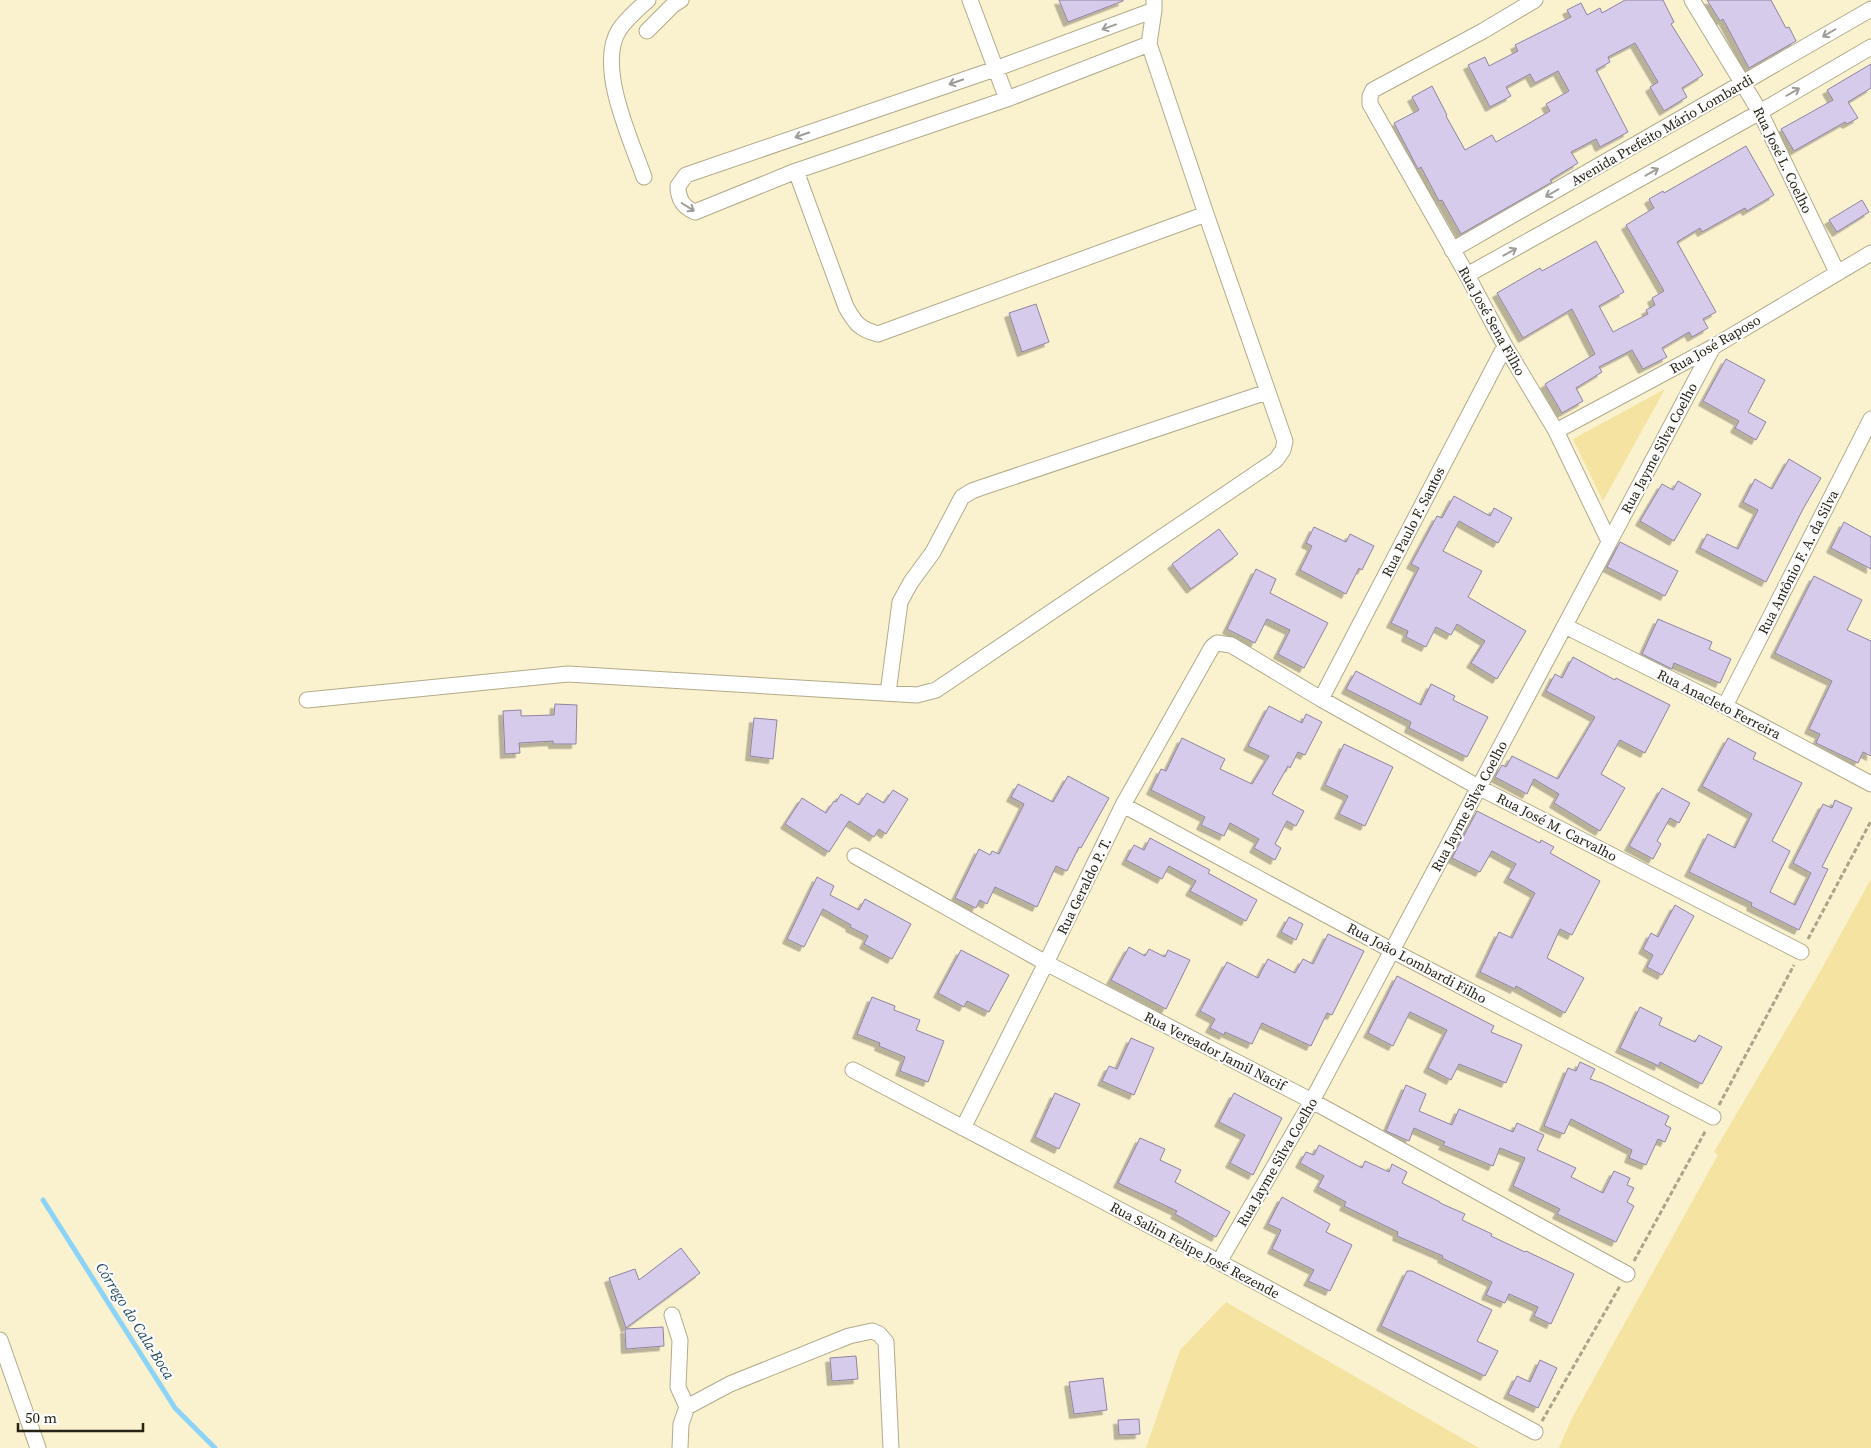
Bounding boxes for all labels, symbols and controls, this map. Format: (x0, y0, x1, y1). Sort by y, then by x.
one-way arrow (1101, 23, 1117, 32)
one-way arrow (1822, 29, 1836, 39)
street label: Avenida Prefeito Mário Lombardi (1567, 69, 1757, 191)
one-way arrow (948, 78, 964, 87)
one-way arrow (1786, 87, 1800, 97)
street label: Rua José L. Coelho (1749, 103, 1818, 217)
one-way arrow (795, 131, 810, 140)
one-way arrow (1644, 167, 1659, 177)
one-way arrow (1545, 189, 1559, 199)
one-way arrow (681, 202, 695, 212)
one-way arrow (1502, 246, 1517, 256)
street label: Rua José Sena Filho (1454, 263, 1531, 380)
street label: Rua José Raposo (1666, 310, 1765, 378)
street label: Rua Jayme Silva Coelho (1616, 379, 1702, 517)
street label: Rua Paulo F. Santos (1377, 463, 1449, 581)
street label: Rua Antônio F. A. da Silva (1753, 486, 1844, 638)
street label: Rua Anacleto Ferreira (1654, 664, 1785, 744)
street label: Rua Jayme Silva Coelho (1426, 737, 1512, 875)
street label: Rua José M. Carvalho (1493, 788, 1621, 866)
street label: Rua Geraldo P. T. (1052, 834, 1116, 938)
street label: Rua João Lombardi Filho (1344, 918, 1491, 1008)
street label: Rua Vereador Jamil Nacif (1141, 1007, 1290, 1096)
street label: Rua Jayme Silva Coelho (1232, 1094, 1322, 1230)
street label: Rua Salim Felipe José Rezende (1107, 1197, 1283, 1303)
water label: Córrego do Cala-Boca (91, 1258, 180, 1383)
scale bar (18, 1400, 142, 1432)
text: 50 m (25, 1407, 57, 1428)

